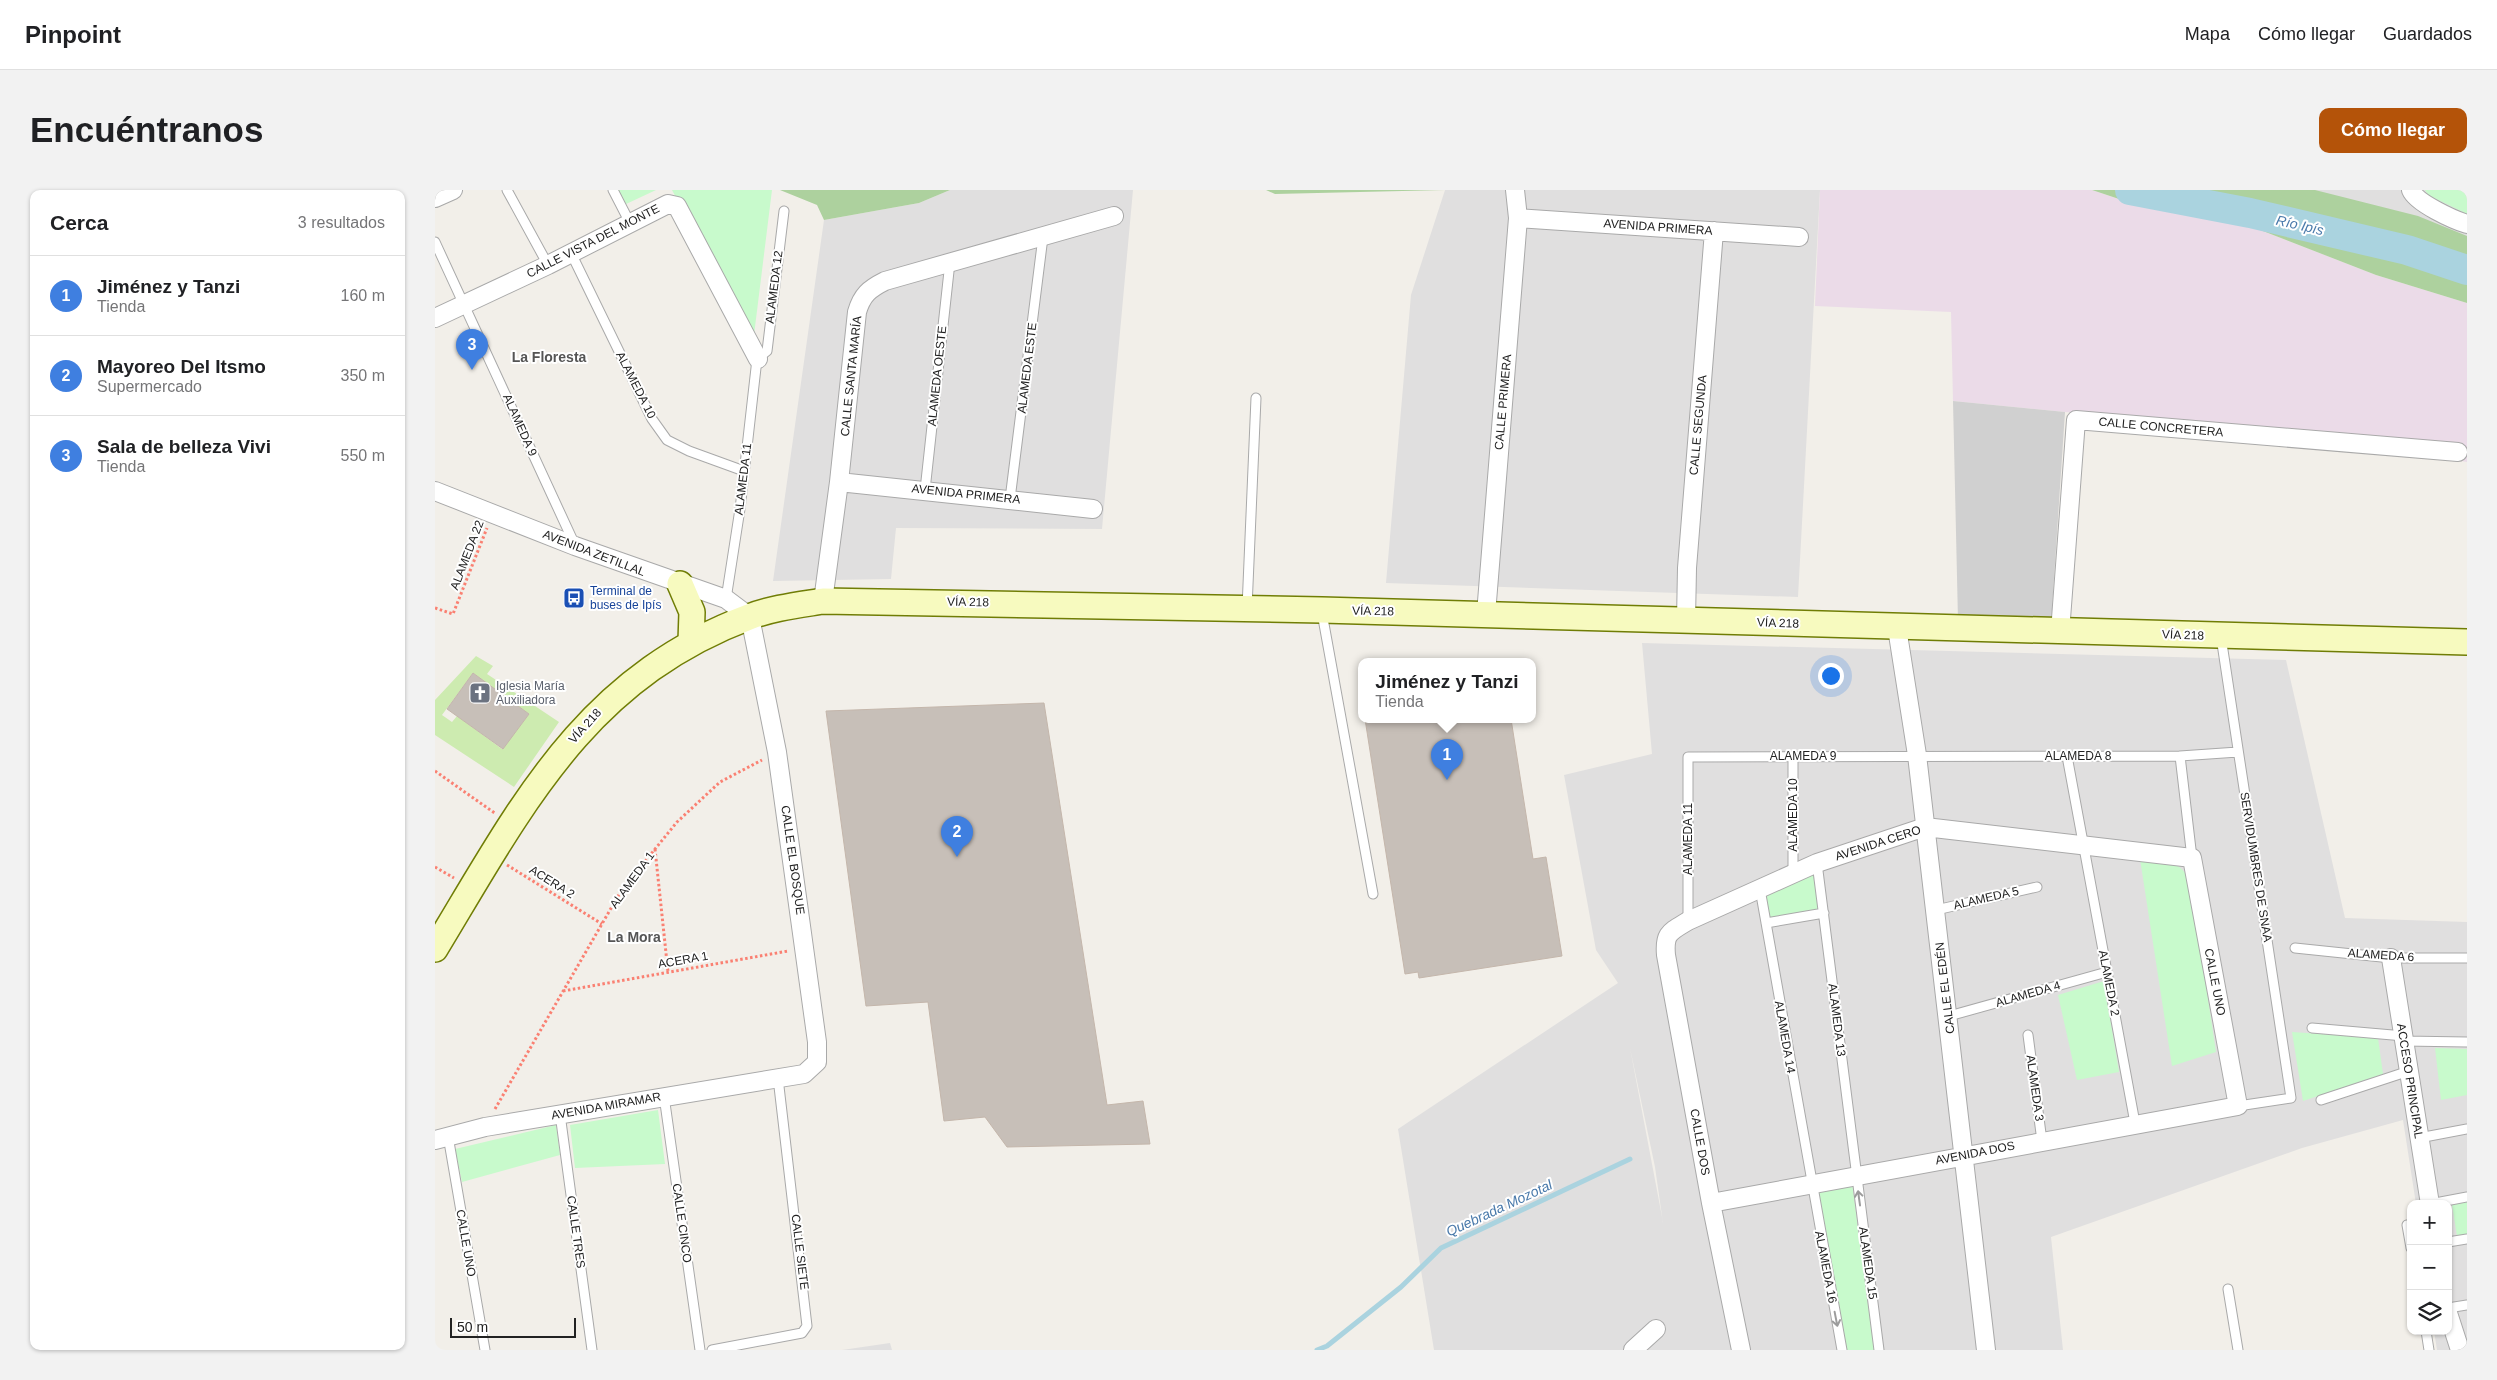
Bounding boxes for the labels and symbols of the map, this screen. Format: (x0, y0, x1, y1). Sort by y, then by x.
street label: CALLE VISTA DEL MONTE (524, 201, 662, 281)
water label: Río Ipís (2275, 212, 2325, 238)
street label: AVENIDA PRIMERA (1603, 216, 1713, 238)
street label: ALAMEDA 12 (763, 249, 785, 324)
street label: CALLE SANTA MARÍA (837, 315, 864, 437)
street label: ALAMEDA ESTE (1014, 322, 1040, 414)
street label: ALAMEDA OESTE (925, 325, 949, 427)
pin: 3 (456, 329, 488, 370)
district label: La Floresta (512, 349, 587, 365)
street label: ALAMEDA 10 (613, 349, 659, 421)
street label: CALLE PRIMERA (1492, 354, 1514, 450)
street label: CALLE SEGUNDA (1687, 374, 1709, 476)
street label: ALAMEDA 9 (500, 392, 540, 459)
street label: CALLE CONCRETERA (2098, 415, 2224, 439)
street label: ALAMEDA 11 (732, 442, 754, 516)
street label: AVENIDA PRIMERA (911, 481, 1021, 507)
street label: ALAMEDA 22 (447, 518, 487, 592)
street label: AVENIDA ZETILLAL (541, 527, 647, 579)
place label: Terminal de buses de Ipís (590, 584, 661, 612)
bus stop icon: Terminal de buses de Ipís (562, 586, 586, 610)
street label: VÍA 218 (947, 594, 989, 609)
street label: VÍA 218 (1352, 603, 1394, 618)
street label: VÍA 218 (1757, 614, 1800, 631)
street label: VÍA 218 (2162, 626, 2205, 643)
your location (1818, 663, 1844, 689)
place label: Iglesia María Auxiliadora (496, 679, 565, 707)
church icon: Iglesia María Auxiliadora (468, 681, 492, 705)
street label: VÍA 218 (565, 705, 604, 746)
pin: 1 (1431, 739, 1463, 780)
street label: ALAMEDA 9 (1770, 749, 1837, 763)
street label: ALAMEDA 8 (2045, 749, 2112, 763)
street label: ALAMEDA 10 (1786, 778, 1800, 852)
street label: SERVIDUMBRES DE SNAA (2237, 791, 2275, 943)
street label: ALAMEDA 11 (1681, 802, 1695, 875)
street label: CALLE EL BOSQUE (778, 804, 808, 916)
pin: 2 (941, 816, 973, 857)
street label: AVENIDA CERO (1833, 823, 1923, 863)
street label: ALAMEDA 1 (607, 849, 657, 911)
street label: ACERA 2 (527, 863, 577, 902)
street label: ALAMEDA 5 (1952, 884, 2020, 912)
district label: La Mora (607, 929, 661, 945)
street label: CALLE EL EDÉN (1931, 941, 1958, 1035)
street label: ALAMEDA 6 (2347, 946, 2415, 964)
street label: CALLE UNO (2202, 947, 2228, 1017)
street label: ACERA 1 (657, 949, 709, 971)
street label: ALAMEDA 2 (2096, 949, 2122, 1017)
street label: ALAMEDA 4 (1994, 978, 2062, 1010)
street label: ALAMEDA 13 (1826, 983, 1848, 1058)
street label: ALAMEDA 14 (1772, 1000, 1798, 1075)
street label: ACCESO PRINCIPAL (2394, 1022, 2426, 1140)
street label: ALAMEDA 3 (2023, 1054, 2047, 1122)
street label: AVENIDA MIRAMAR (550, 1089, 662, 1123)
street label: CALLE DOS (1687, 1108, 1713, 1176)
street label: AVENIDA DOS (1934, 1138, 2016, 1168)
water label: Quebrada Mozotal (1443, 1176, 1555, 1240)
street label: CALLE CINCO (669, 1182, 695, 1264)
one-way arrow (1854, 1190, 1864, 1206)
street label: CALLE TRES (564, 1195, 588, 1269)
street label: CALLE UNO (453, 1208, 479, 1278)
street label: CALLE SIETE (788, 1213, 812, 1291)
street label: ALAMEDA 15 (1856, 1226, 1880, 1301)
street label: ALAMEDA 16 (1812, 1230, 1840, 1305)
one-way arrow (1831, 1310, 1841, 1326)
scale bar (450, 1315, 576, 1338)

